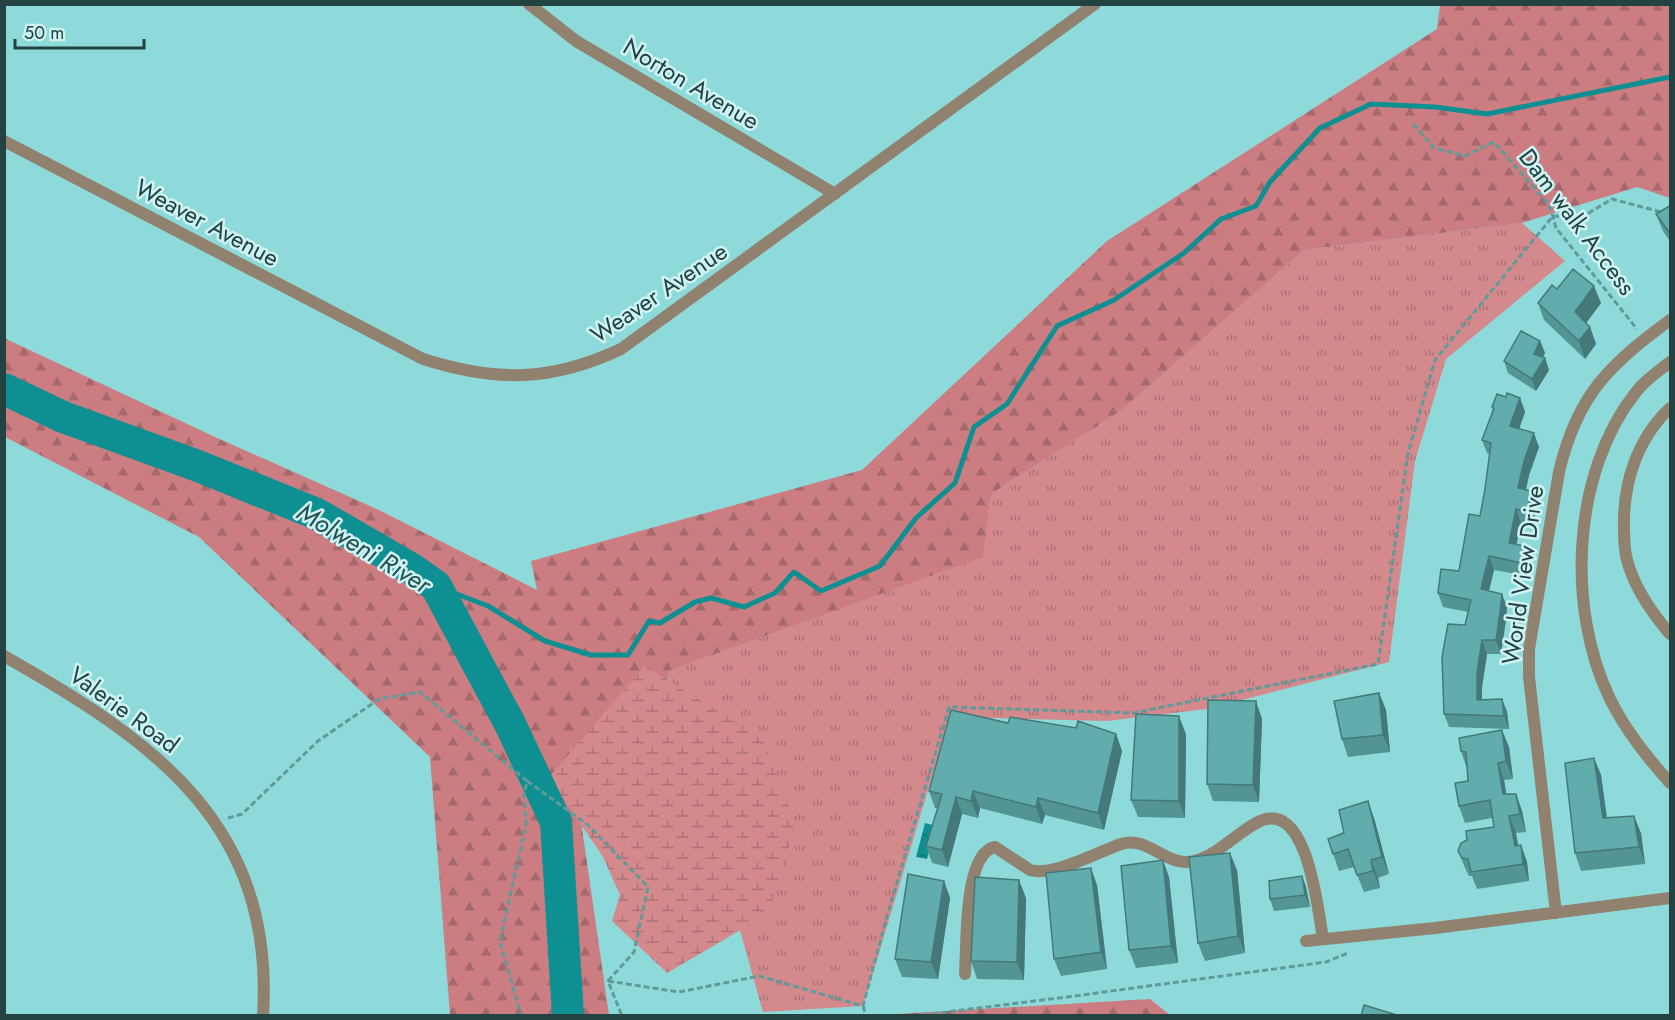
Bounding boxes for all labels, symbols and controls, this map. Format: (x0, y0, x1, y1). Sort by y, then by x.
scale bar (15, 12, 144, 50)
text: 50 m (24, 20, 64, 46)
street label: Norton Avenue (617, 29, 766, 138)
street label: Dam walk Access (1511, 141, 1644, 302)
street label: Weaver Avenue (129, 170, 285, 275)
street label: Weaver Avenue (583, 234, 734, 351)
street label: World View Drive (1493, 483, 1552, 667)
water label: Molweni River (290, 493, 439, 604)
street label: Valerie Road (62, 658, 187, 762)

